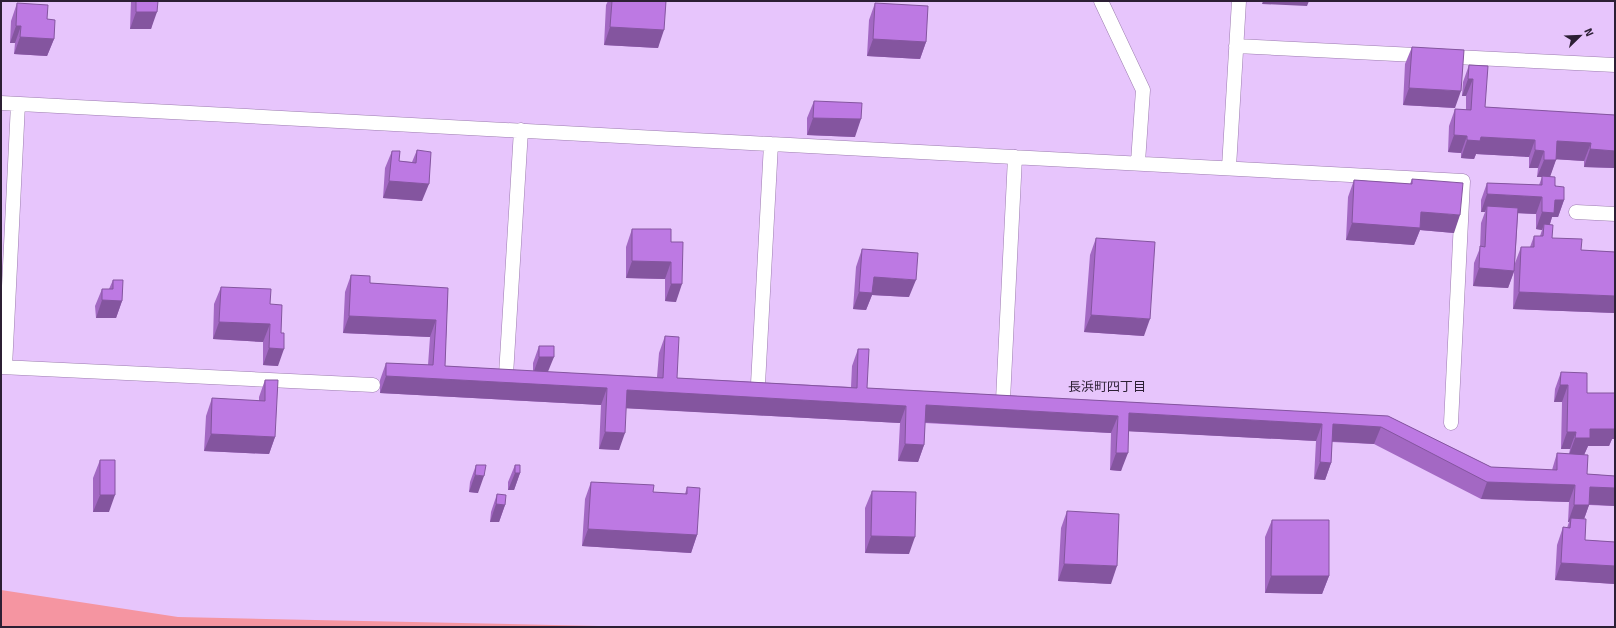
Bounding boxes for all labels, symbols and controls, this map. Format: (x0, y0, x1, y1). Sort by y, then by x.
north arrow (1560, 16, 1600, 56)
text: N (1581, 26, 1596, 38)
district label: 長浜町四丁目 (1068, 379, 1146, 395)

